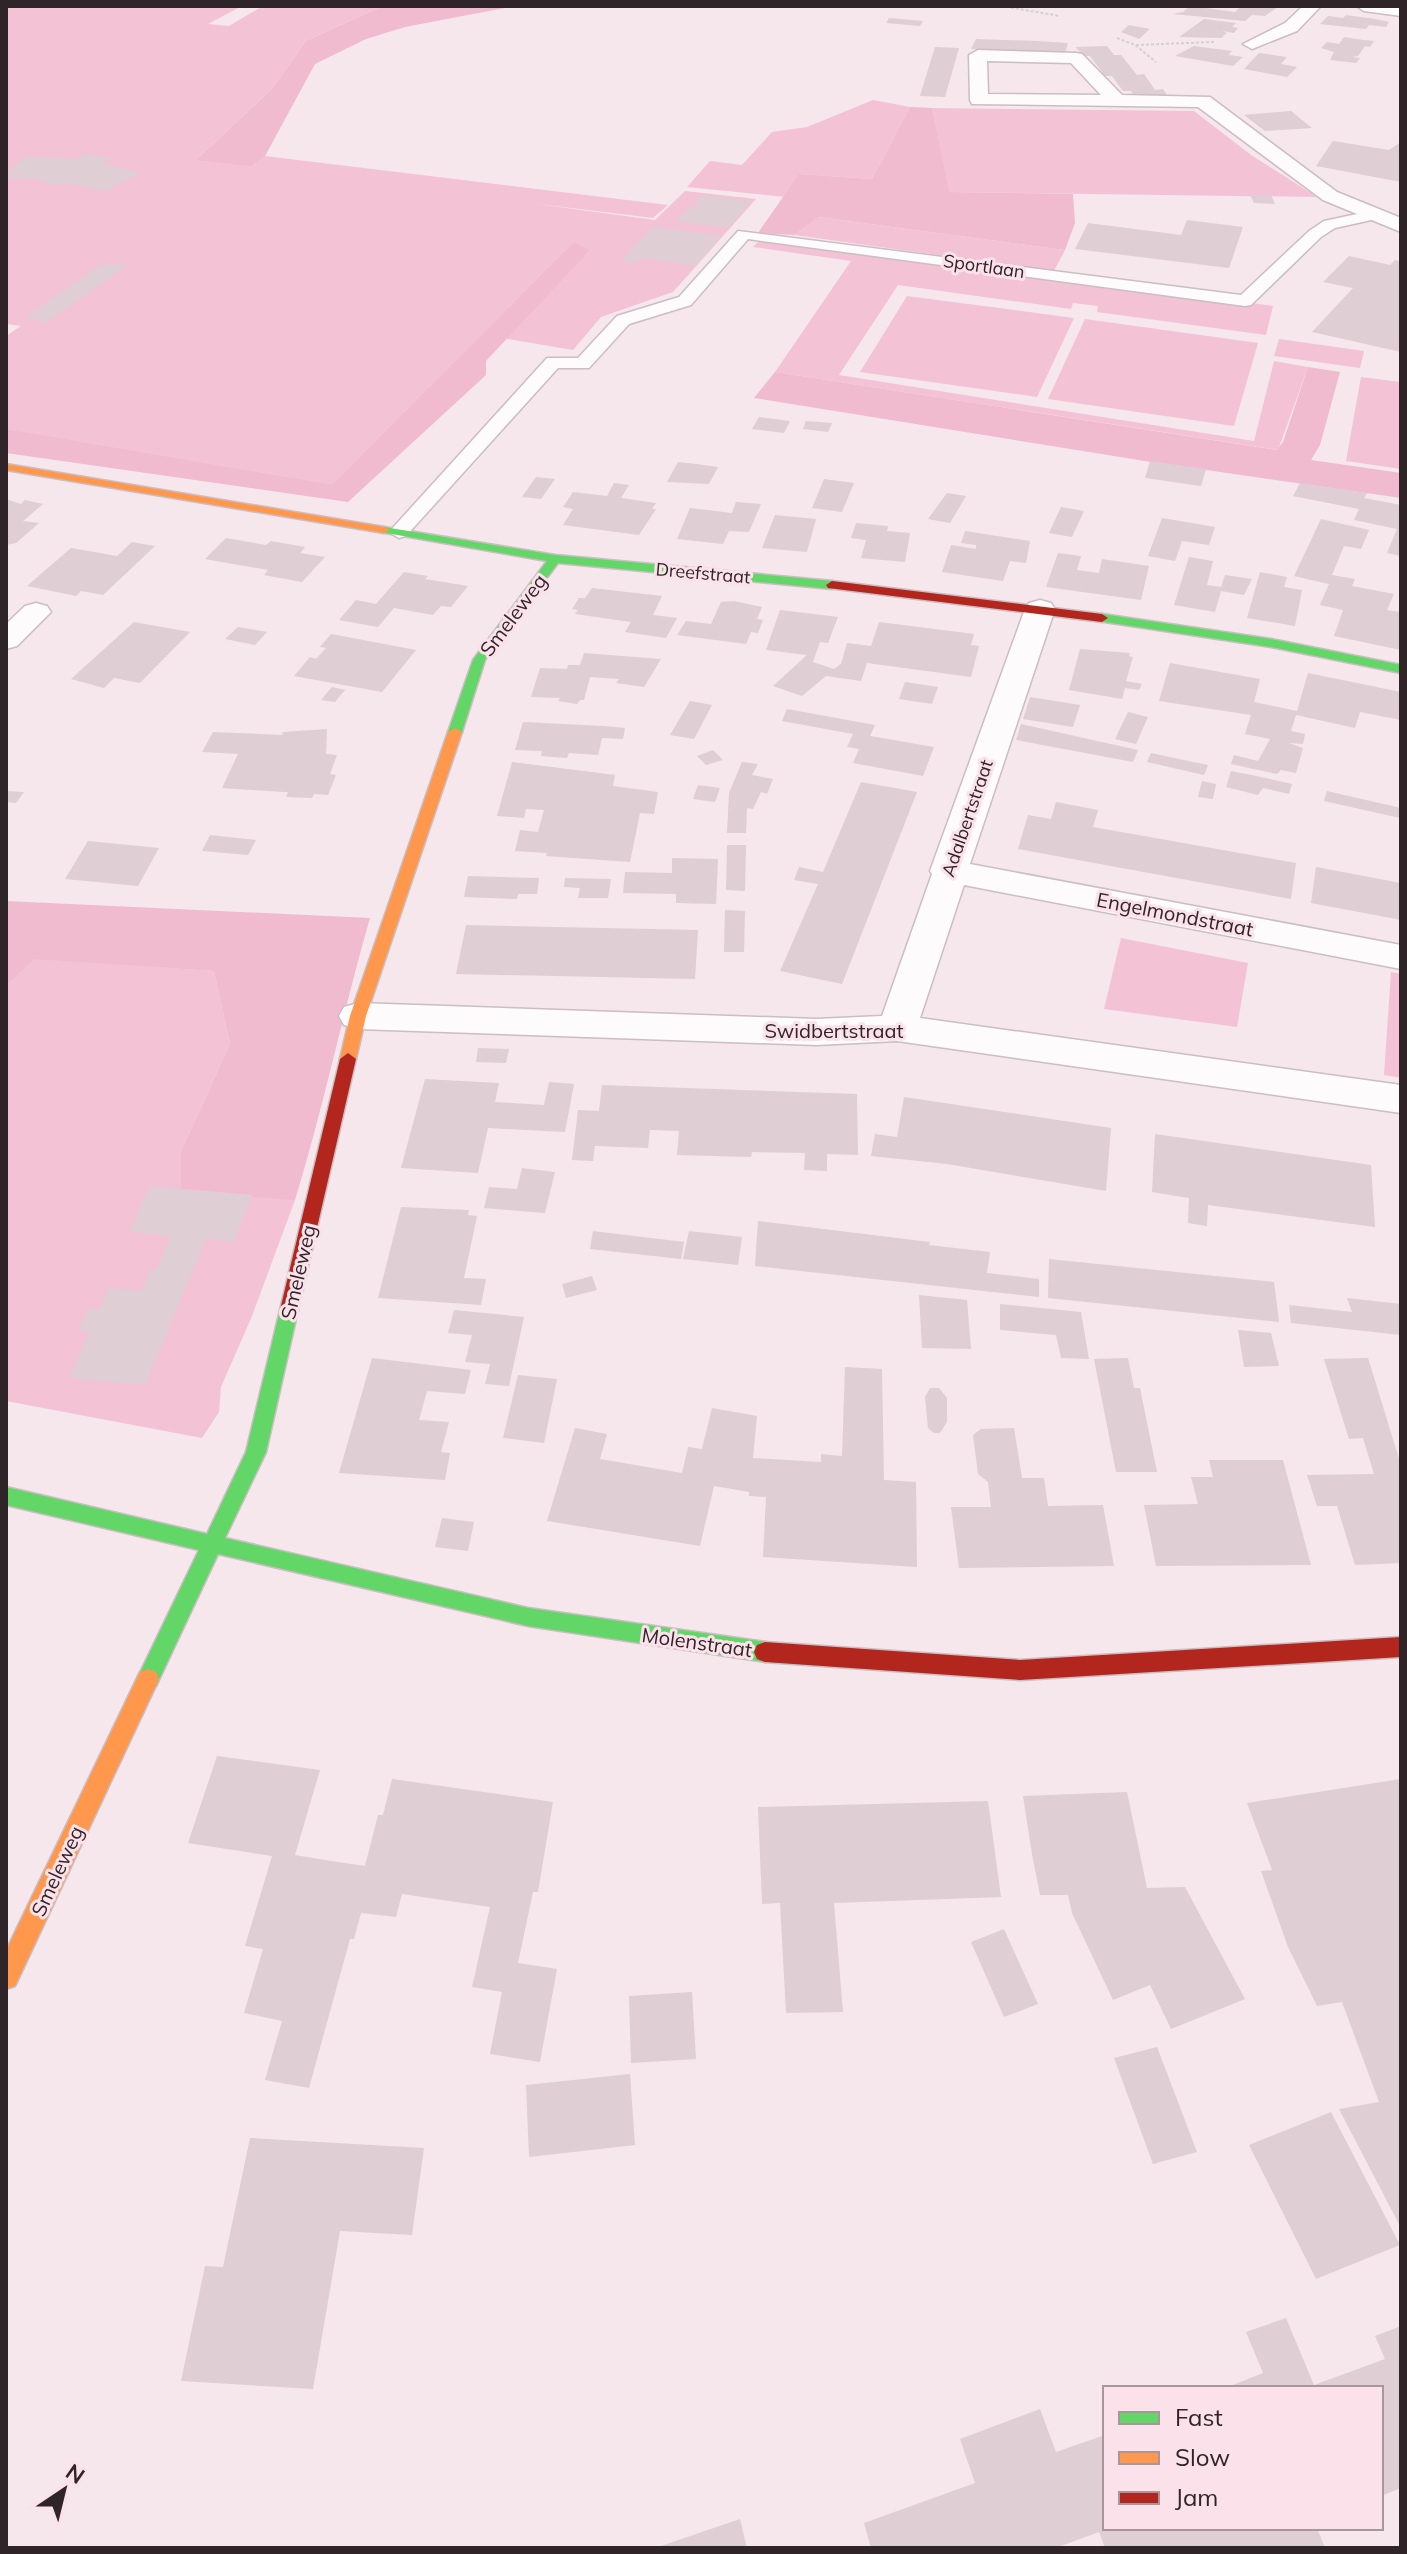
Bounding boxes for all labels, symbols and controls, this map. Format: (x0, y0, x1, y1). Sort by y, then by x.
street label: Sportlaan (942, 249, 1026, 283)
street label: Dreefstraat (655, 557, 751, 589)
street label: Smeleweg (474, 569, 552, 661)
street label: Adalbertstraat (936, 756, 998, 880)
street label: Engelmondstraat (1095, 887, 1255, 941)
street label: Swidbertstraat (764, 1018, 904, 1043)
street label: Smeleweg (275, 1222, 321, 1322)
street label: Molenstraat (640, 1622, 754, 1662)
street label: Smeleweg (25, 1822, 89, 1920)
legend (1103, 2386, 1383, 2530)
text: Fast (1175, 2402, 1223, 2432)
text: Slow (1175, 2442, 1230, 2472)
north arrow (24, 2450, 104, 2530)
text: N (61, 2457, 90, 2490)
text: Jam (1175, 2482, 1218, 2512)

